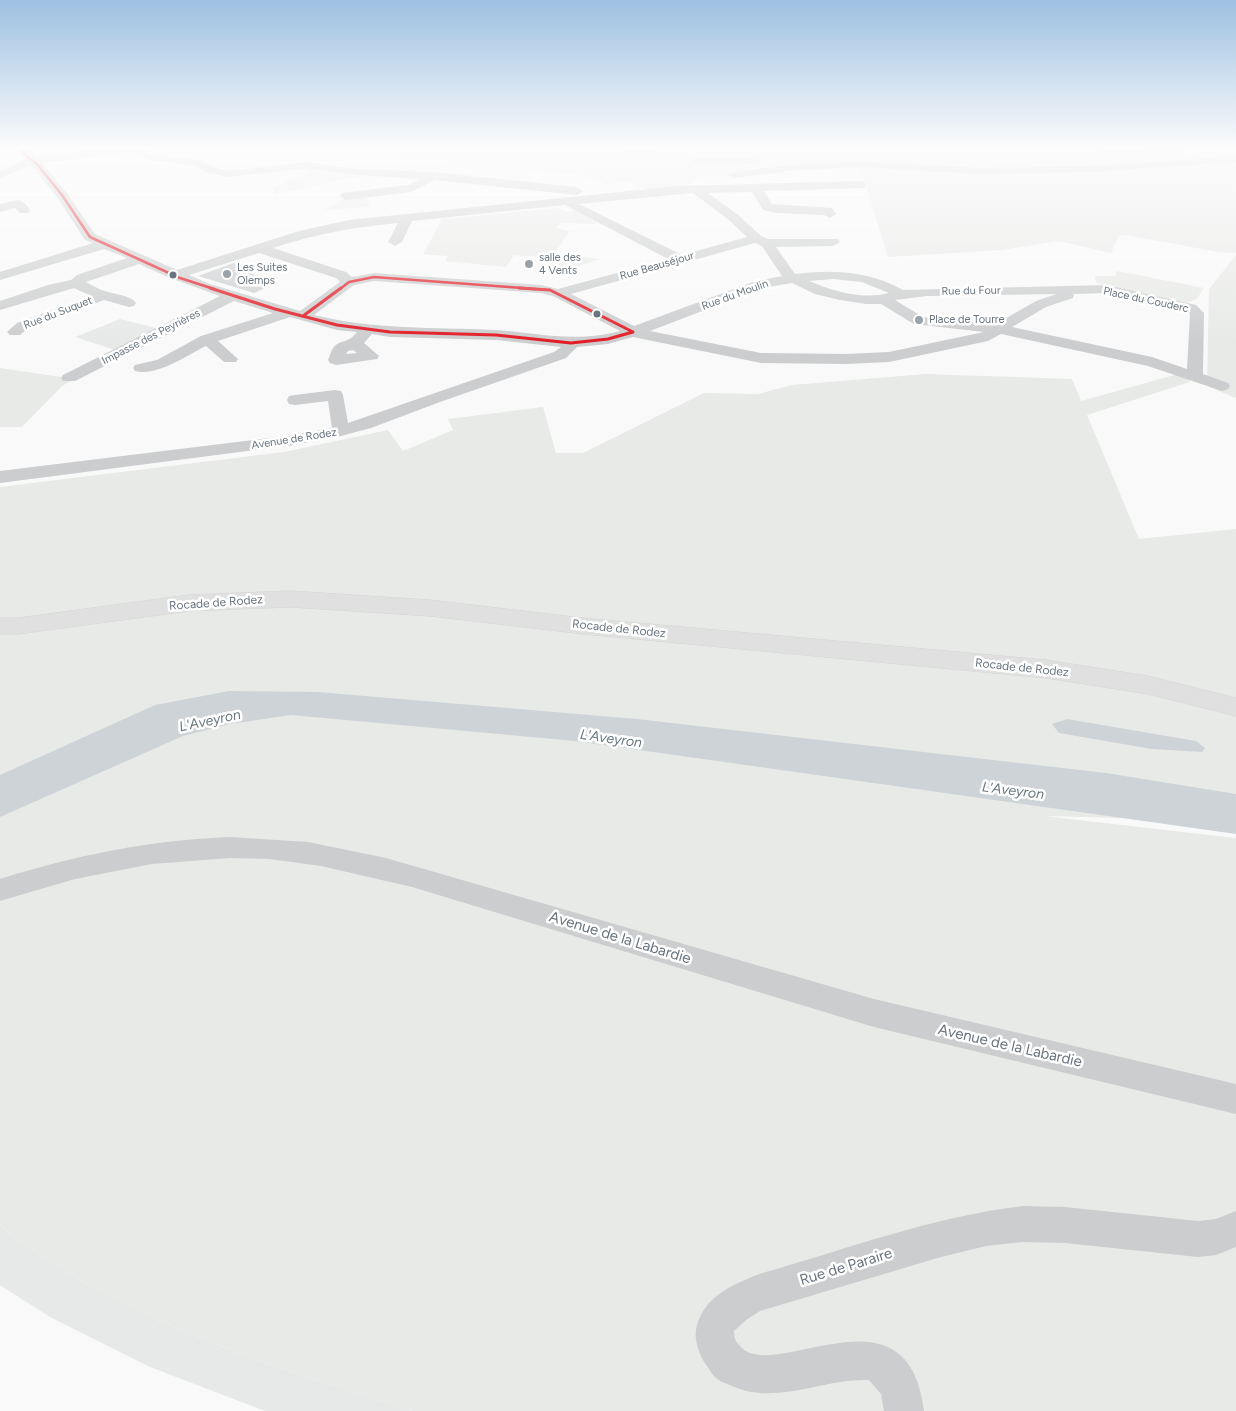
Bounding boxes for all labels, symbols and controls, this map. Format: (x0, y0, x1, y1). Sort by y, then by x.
street label: Rue Beauséjour (618, 249, 696, 283)
place label: salle des 4 Vents (539, 251, 581, 277)
marker: salle des 4 Vents (523, 258, 535, 270)
place label: Les Suites Olemps (237, 261, 287, 287)
marker: Les Suites Olemps (221, 268, 233, 280)
unlabelled marker (168, 270, 178, 280)
street label: Rue du Moulin (700, 277, 770, 313)
street label: Rue du Four (941, 284, 1001, 298)
street label: Place du Couderc (1102, 285, 1190, 315)
street label: Rue du Suquet (22, 294, 94, 332)
street label: Impasse des Peyrières (100, 306, 202, 368)
unlabelled marker (592, 309, 602, 319)
place label: Place de Tourre (929, 313, 1005, 327)
marker: Place de Tourre (913, 314, 925, 326)
street label: Avenue de Rodez (250, 426, 338, 452)
street label: Rocade de Rodez (169, 593, 263, 613)
street label: Rocade de Rodez (571, 617, 667, 641)
street label: Rocade de Rodez (974, 656, 1070, 680)
water label: L'Aveyron (178, 706, 242, 736)
water label: L'Aveyron (579, 726, 643, 752)
water label: L'Aveyron (981, 779, 1045, 803)
street label: Avenue de la Labardie (547, 908, 693, 968)
street label: Avenue de la Labardie (936, 1021, 1084, 1071)
street label: Rue de Paraire (797, 1244, 895, 1290)

